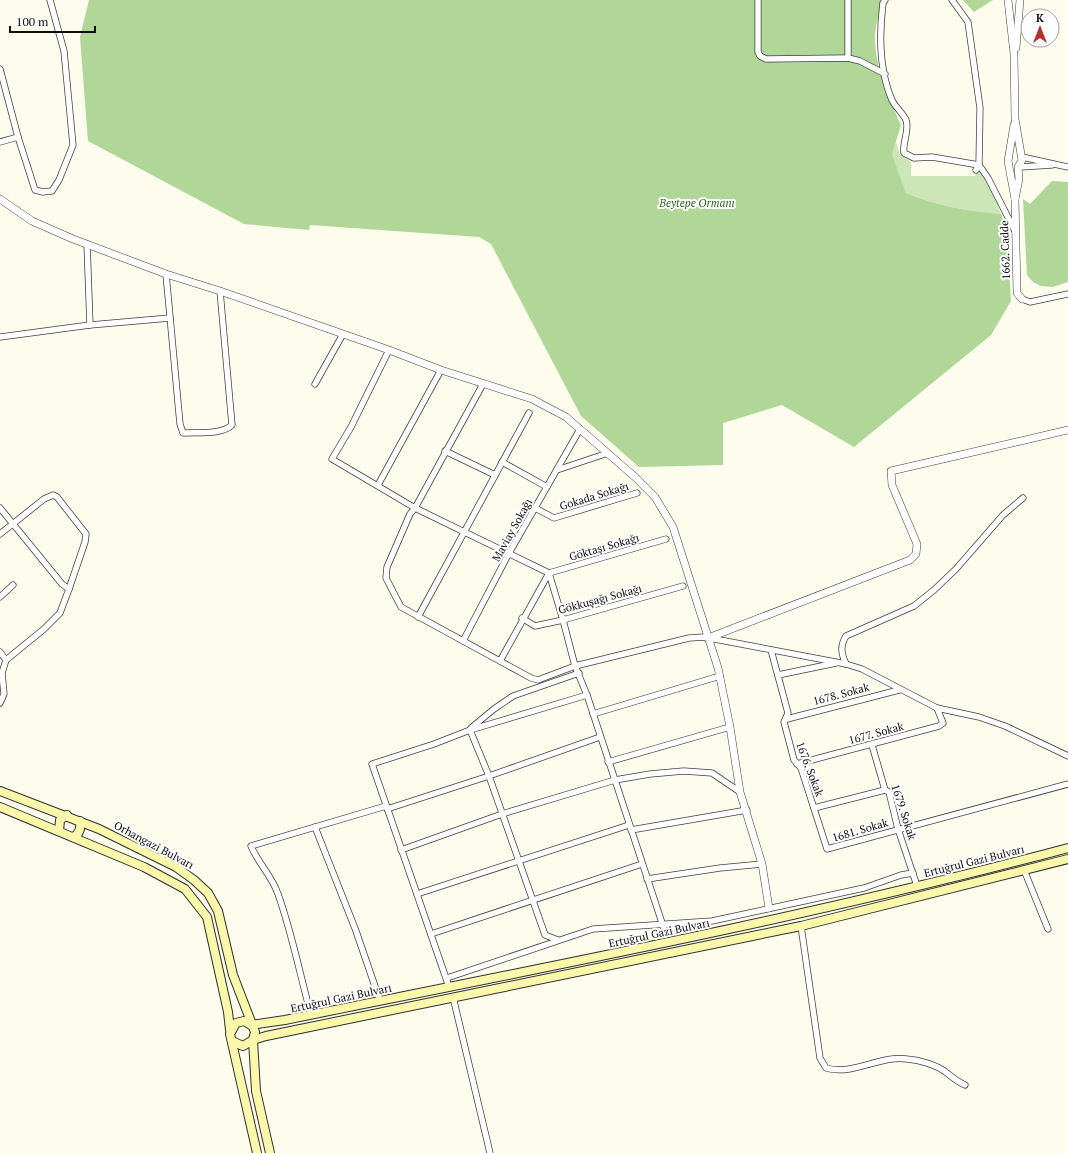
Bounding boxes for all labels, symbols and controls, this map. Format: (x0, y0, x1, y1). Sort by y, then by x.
scale bar (10, 8, 95, 34)
north arrow (1020, 8, 1060, 48)
text: K (1036, 11, 1044, 25)
text: 100 m (16, 14, 49, 29)
park label: Beytepe Ormanı (658, 196, 735, 210)
street label: 1662. Cadde (997, 220, 1013, 280)
street label: Gokada Sokağı (558, 479, 630, 513)
street label: Maviay Sokağı (489, 496, 535, 564)
street label: Göktaşı Sokağı (567, 530, 641, 564)
street label: Gökkuşağı Sokağı (557, 581, 643, 617)
street label: 1678. Sokak (811, 680, 871, 708)
street label: 1677. Sokak (847, 719, 905, 747)
street label: 1676. Sokak (793, 740, 827, 799)
street label: 1679. Sokak (888, 782, 920, 842)
street label: 1681. Sokak (830, 815, 890, 845)
street label: Orhangazi Bulvarı (112, 818, 196, 872)
street label: Ertuğrul Gazi Bulvarı (922, 842, 1026, 880)
street label: Ertuğrul Gazi Bulvarı (607, 915, 711, 951)
street label: Ertuğrul Gazi Bulvarı (289, 980, 393, 1016)

